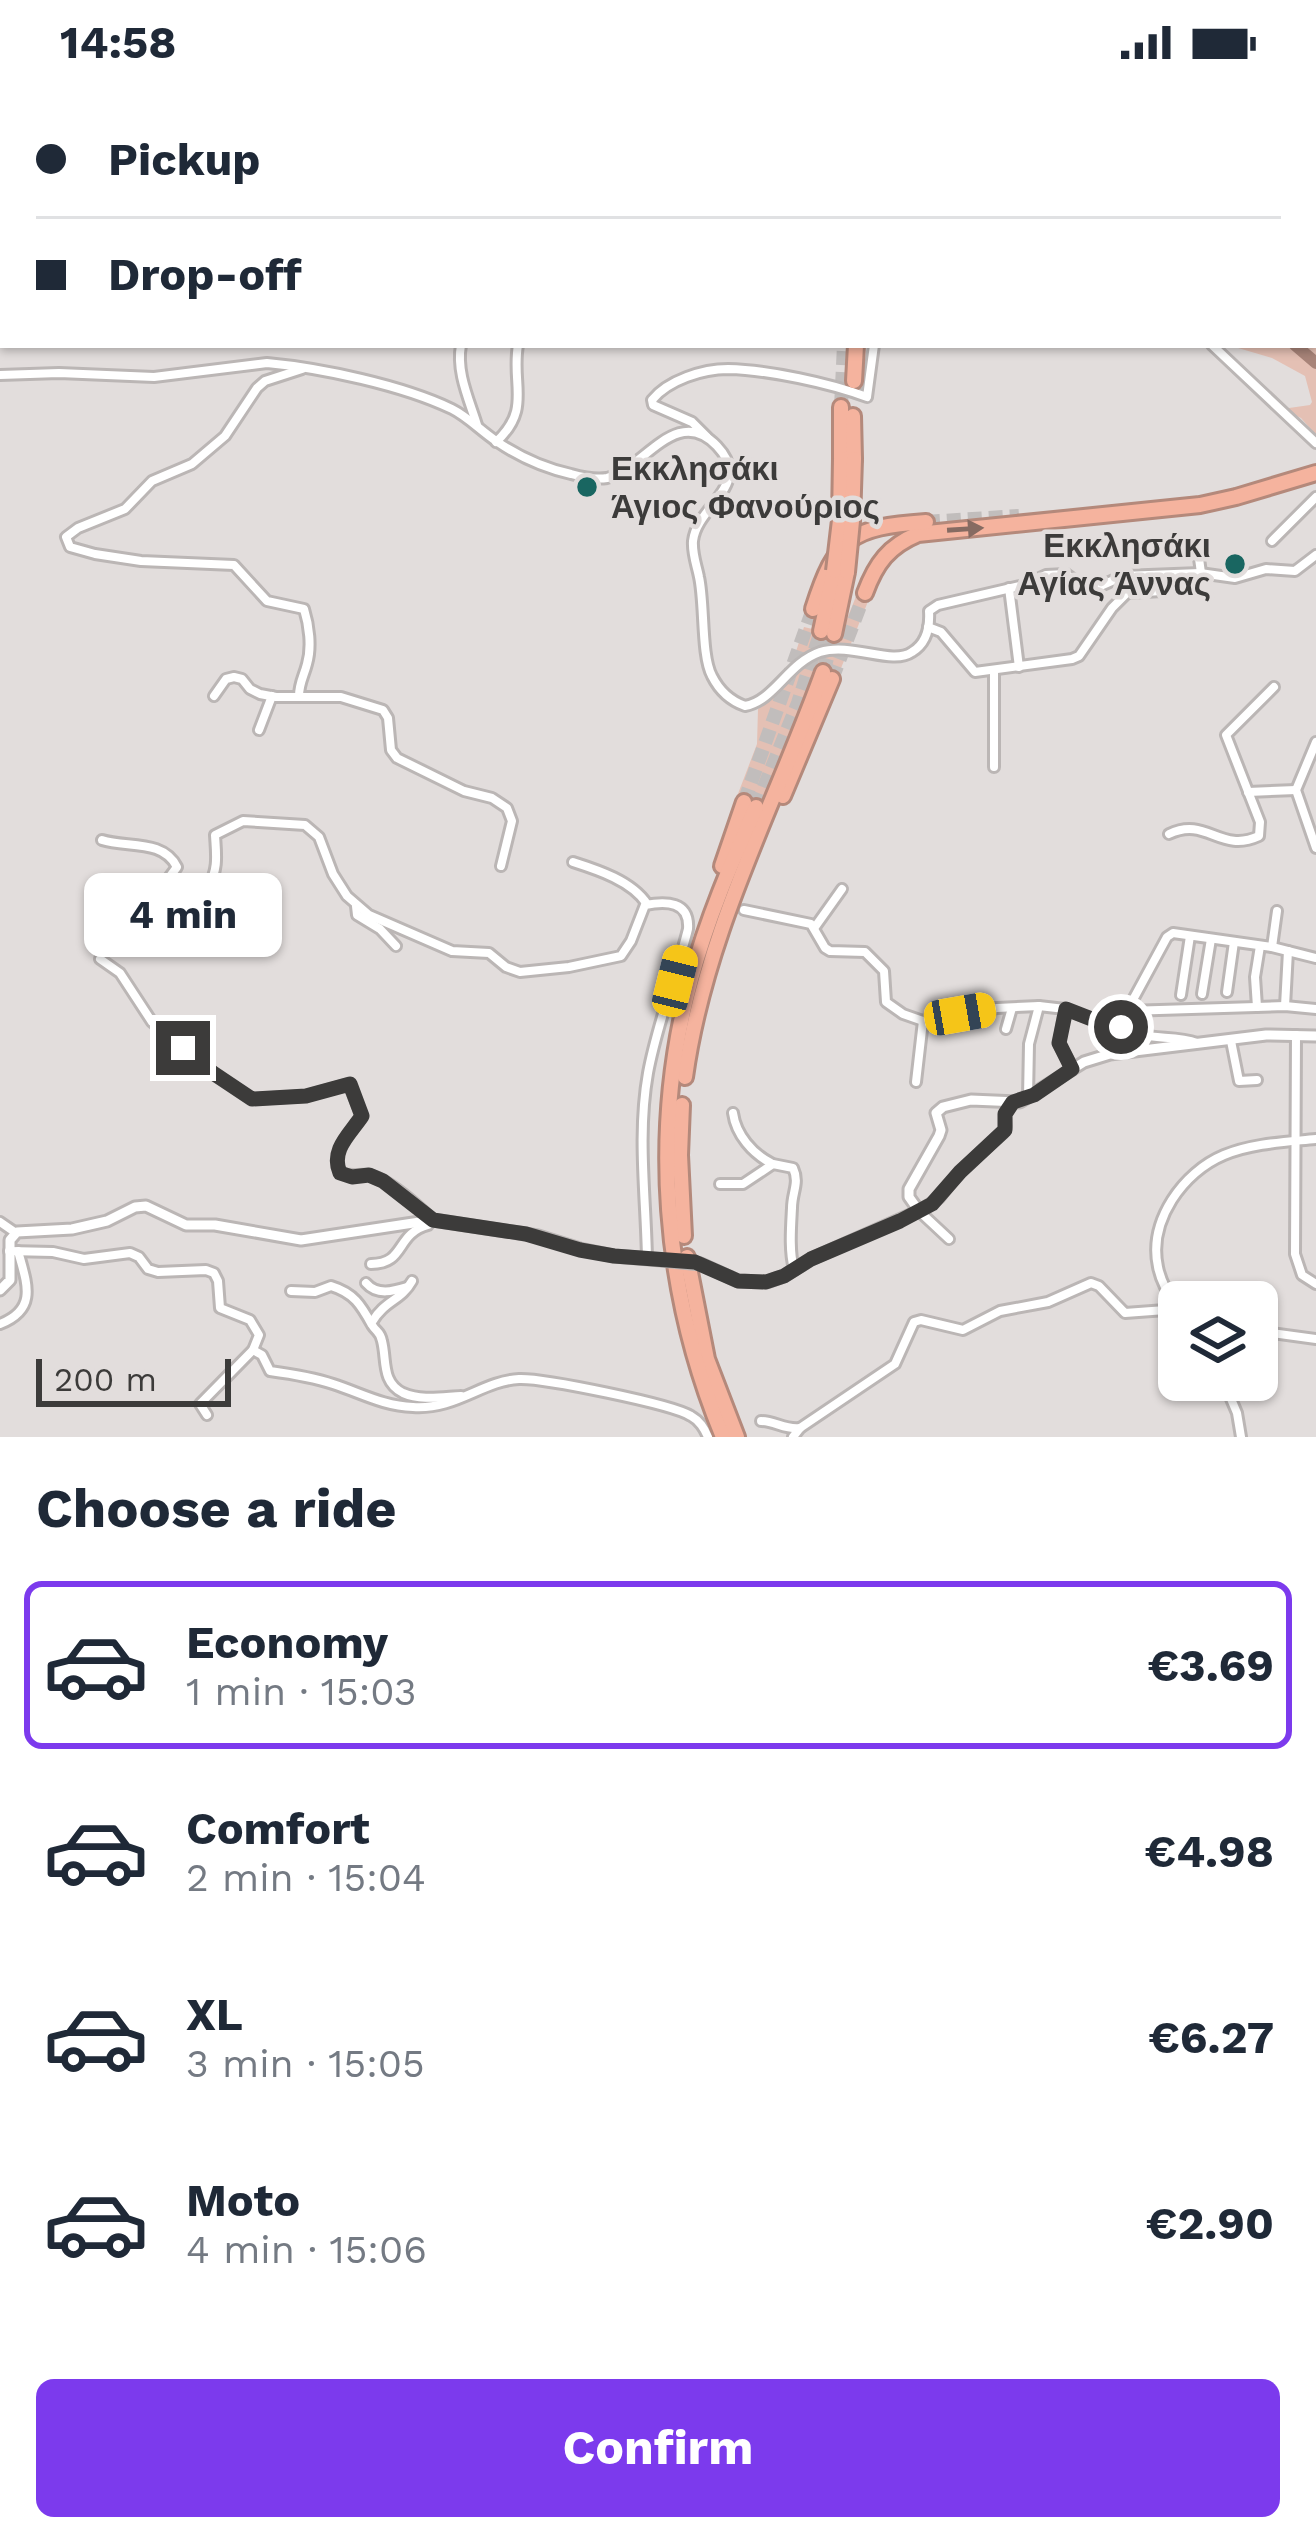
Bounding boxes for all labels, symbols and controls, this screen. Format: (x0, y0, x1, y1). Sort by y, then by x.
text: 14:58 (60, 16, 177, 69)
text: Pickup (108, 133, 260, 186)
text: Drop-off (108, 248, 302, 301)
place label: Εκκλησάκι Άγιος Φανούριος (611, 449, 880, 526)
marker: Εκκλησάκι Άγιος Φανούριος (574, 474, 600, 500)
one-way arrow (947, 519, 984, 538)
place label: Εκκλησάκι Αγίας Άννας (1017, 526, 1211, 603)
marker: Εκκλησάκι Αγίας Άννας (1222, 551, 1248, 577)
callout: 4 min (84, 874, 282, 958)
text: 4 min (129, 892, 237, 937)
car (649, 942, 701, 1020)
car (921, 990, 999, 1038)
route start (1094, 1000, 1148, 1054)
route end (156, 1021, 210, 1075)
map controls (1158, 1281, 1278, 1401)
button: layers (1158, 1281, 1278, 1401)
scale bar (36, 1353, 231, 1406)
text: 200 m (54, 1360, 157, 1399)
text: Choose a ride (36, 1477, 397, 1540)
icon: car (42, 1611, 150, 1719)
text: Economy (186, 1616, 388, 1669)
text: €3.69 (1148, 1639, 1274, 1692)
text: 1 min · 15:03 (186, 1669, 417, 1714)
icon: car (42, 1797, 150, 1905)
text: Comfort (186, 1802, 370, 1855)
text: €4.98 (1145, 1825, 1274, 1878)
text: 2 min · 15:04 (186, 1855, 426, 1900)
icon: car (42, 1983, 150, 2091)
text: XL (186, 1988, 243, 2041)
text: €6.27 (1148, 2011, 1274, 2064)
text: 3 min · 15:05 (186, 2041, 425, 2086)
icon: car (42, 2169, 150, 2277)
text: Moto (186, 2174, 300, 2227)
text: €2.90 (1146, 2197, 1274, 2250)
text: 4 min · 15:06 (186, 2227, 427, 2272)
button: Confirm (36, 2379, 1280, 2517)

